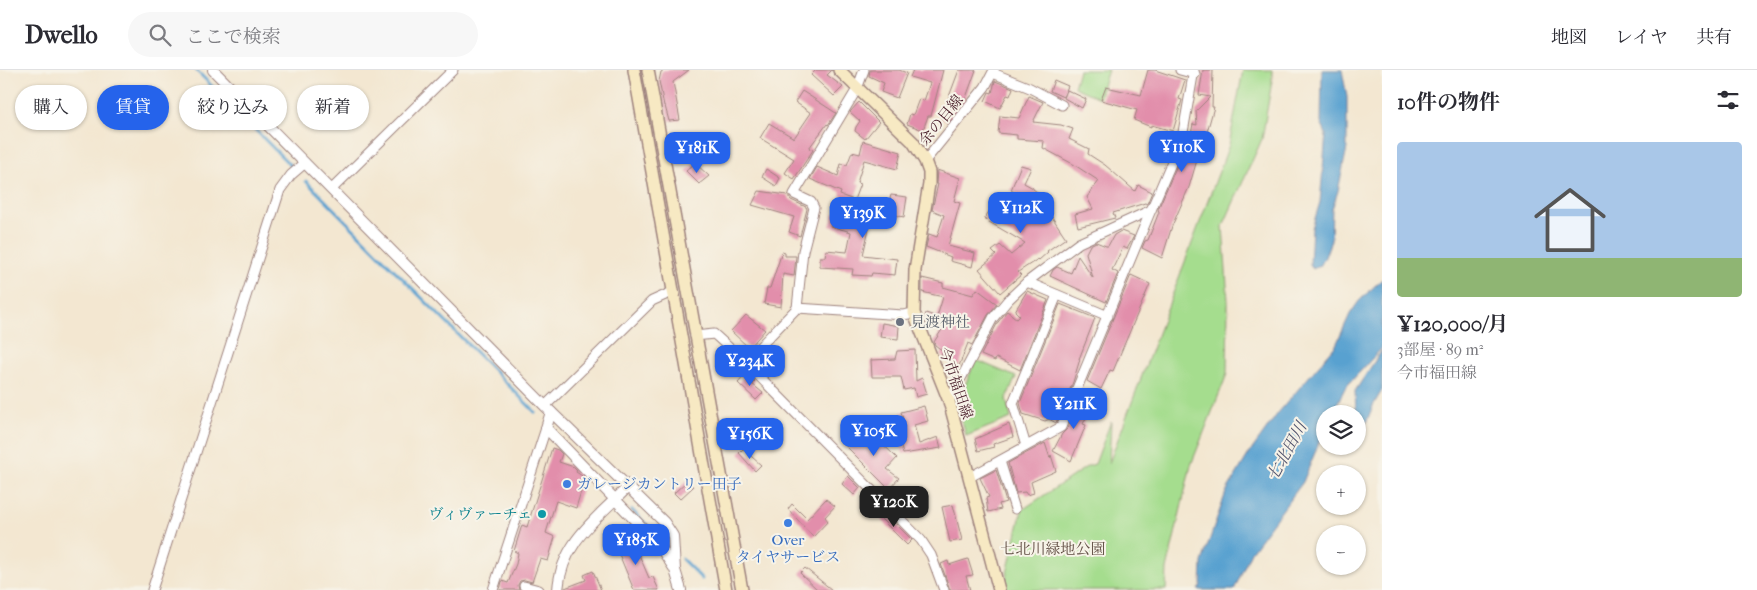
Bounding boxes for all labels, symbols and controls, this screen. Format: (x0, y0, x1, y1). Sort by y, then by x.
search box (128, 12, 478, 57)
text: Dwello (25, 21, 98, 49)
icon: search (146, 21, 174, 49)
text: ここで検索 (186, 26, 281, 48)
text: 地図 (1551, 27, 1587, 48)
text: レイヤ (1615, 27, 1668, 48)
text: 共有 (1696, 27, 1732, 48)
chip: 購入 (15, 85, 87, 130)
chip: 賃貸 (97, 85, 169, 130)
chip: 絞り込み (179, 85, 287, 130)
chip: 新着 (297, 85, 369, 130)
icon: filters (1714, 86, 1742, 114)
text: 10件の物件 (1397, 90, 1500, 114)
street label: 余の目線 (915, 91, 967, 149)
pin: ¥110K (1147, 131, 1217, 173)
pin: ¥181K (662, 132, 732, 174)
text: ¥110K (1160, 137, 1204, 156)
text: ¥181K (675, 138, 719, 157)
icon: home (1525, 175, 1615, 265)
pin: ¥112K (986, 191, 1056, 234)
pin: ¥139K (828, 196, 898, 239)
text: ¥112K (999, 198, 1043, 217)
text: ¥139K (841, 203, 885, 222)
text: ¥120,000/月 (1397, 312, 1508, 336)
place label: 見渡神社 (910, 313, 970, 331)
marker: 見渡神社 (894, 316, 906, 328)
text: 3部屋 · 89 m² (1397, 340, 1483, 359)
pin: ¥234K (715, 344, 785, 387)
street label: 今市福田線 (935, 345, 977, 421)
text: ¥234K (726, 351, 774, 370)
text: 今市福田線 (1397, 363, 1477, 382)
pin: ¥211K (1039, 388, 1109, 430)
text: ¥211K (1052, 394, 1096, 413)
map controls (1316, 405, 1366, 575)
button: layers (1316, 405, 1366, 455)
pin: ¥105K (839, 414, 909, 457)
water label: 七北田川 (1263, 417, 1311, 484)
pin: ¥156K (715, 418, 785, 460)
text: ¥105K (851, 421, 897, 440)
text: ¥156K (727, 424, 773, 443)
button: + (1316, 465, 1366, 515)
place label: ガレージカントリー田子 (577, 475, 742, 493)
marker: ガレージカントリー田子 (561, 478, 573, 490)
pin: ¥120K (859, 486, 929, 528)
text: ¥120K (871, 492, 917, 511)
place label: ヴィヴァーチェ (428, 505, 532, 523)
marker: ヴィヴァーチェ (536, 508, 548, 520)
marker: Over タイヤサービス (782, 517, 794, 529)
pin: ¥185K (601, 524, 671, 566)
button: − (1316, 525, 1366, 575)
text: ¥185K (614, 530, 658, 549)
place label: Over タイヤサービス (736, 531, 840, 566)
park label: 七北川緑地公園 (1000, 540, 1106, 558)

